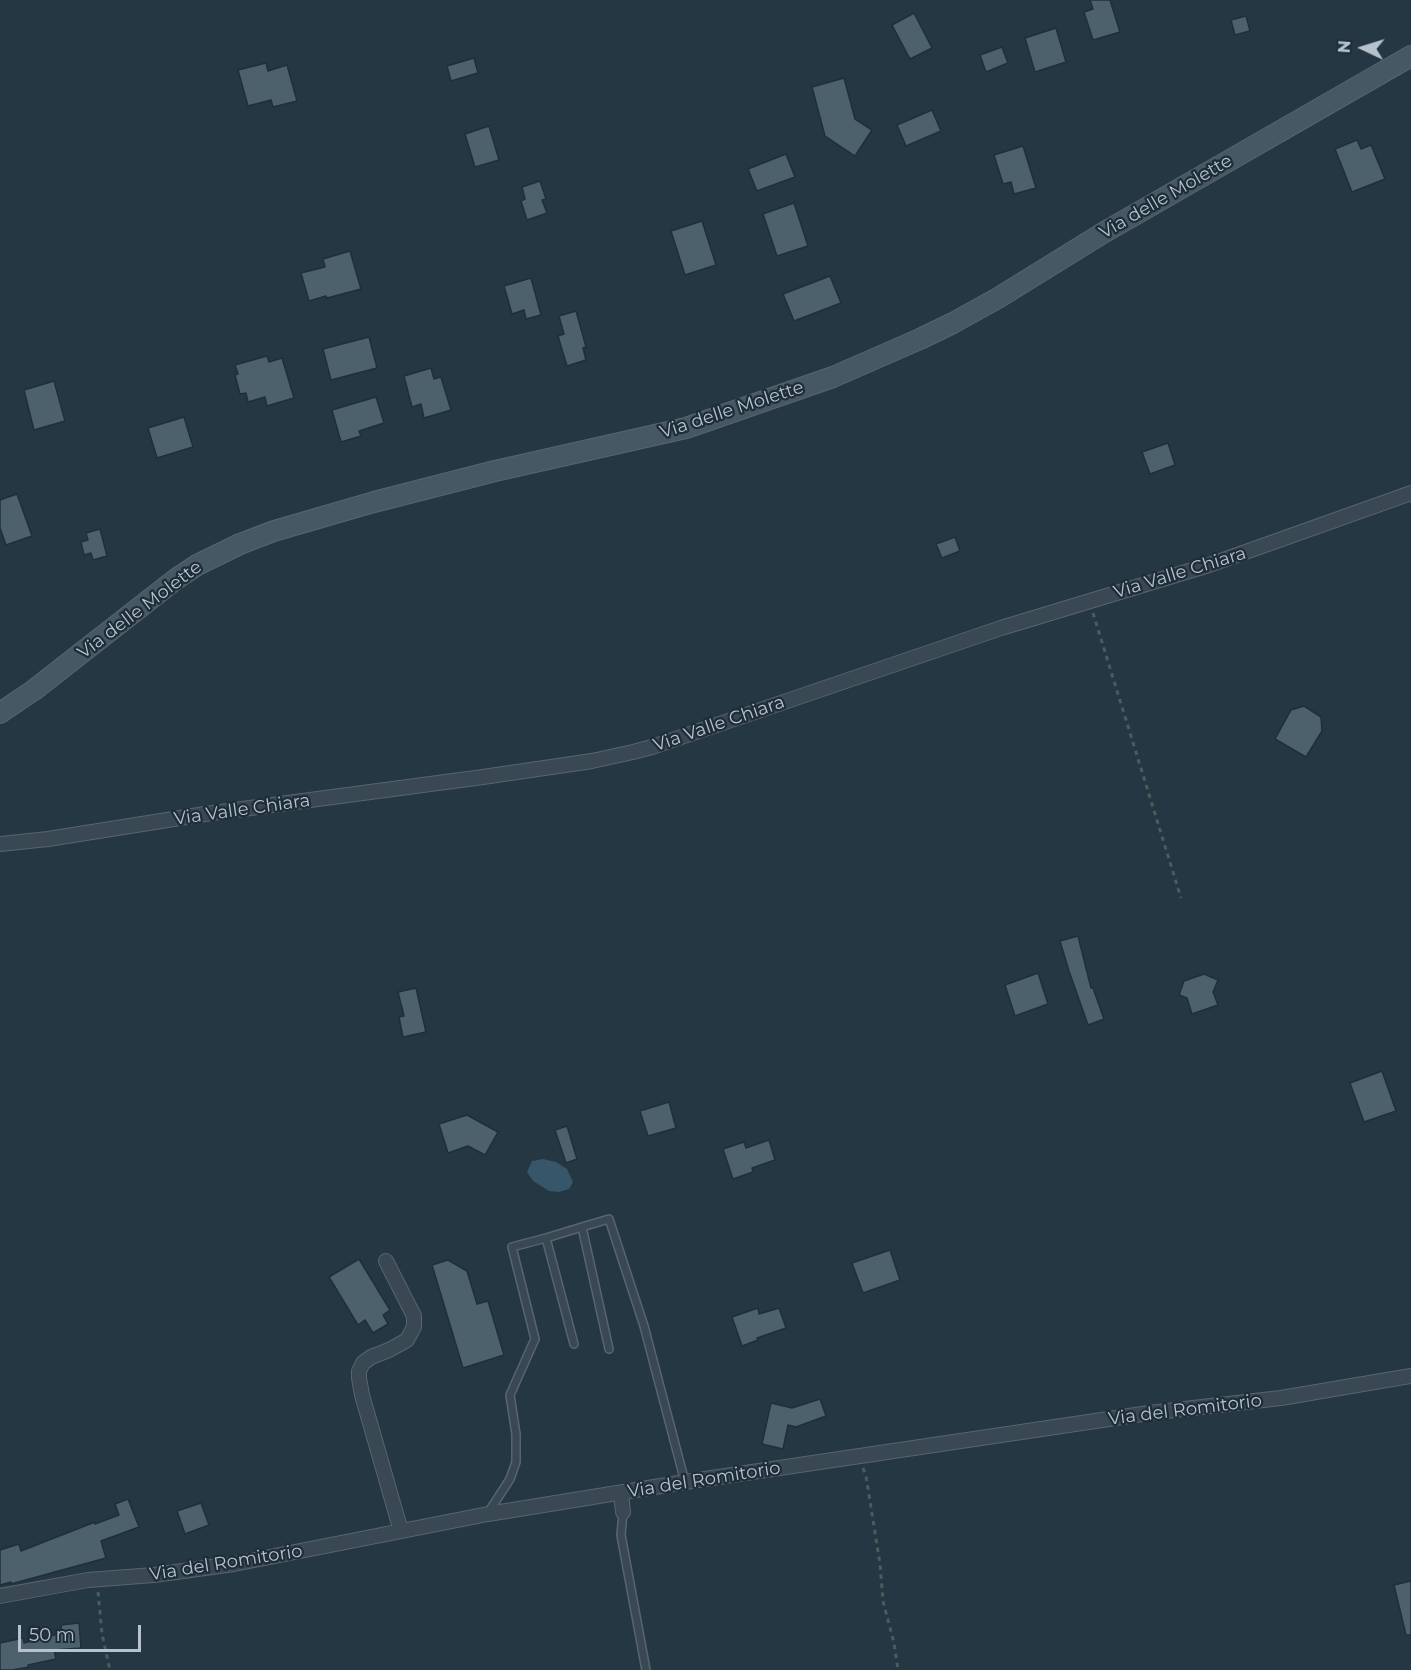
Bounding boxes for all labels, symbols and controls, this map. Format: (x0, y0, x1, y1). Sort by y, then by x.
north arrow (1333, 18, 1393, 78)
text: N (1335, 40, 1354, 54)
street label: Via delle Molette (1096, 150, 1236, 244)
street label: Via delle Molette (657, 377, 807, 443)
street label: Via Valle Chiara (1111, 543, 1249, 603)
street label: Via delle Molette (74, 556, 206, 664)
street label: Via Valle Chiara (651, 691, 787, 757)
street label: Via Valle Chiara (172, 790, 312, 830)
street label: Via del Romitorio (1107, 1390, 1263, 1430)
street label: Via del Romitorio (626, 1457, 782, 1503)
street label: Via del Romitorio (148, 1540, 304, 1586)
scale bar (21, 1613, 144, 1651)
text: 50 m (29, 1624, 75, 1646)

